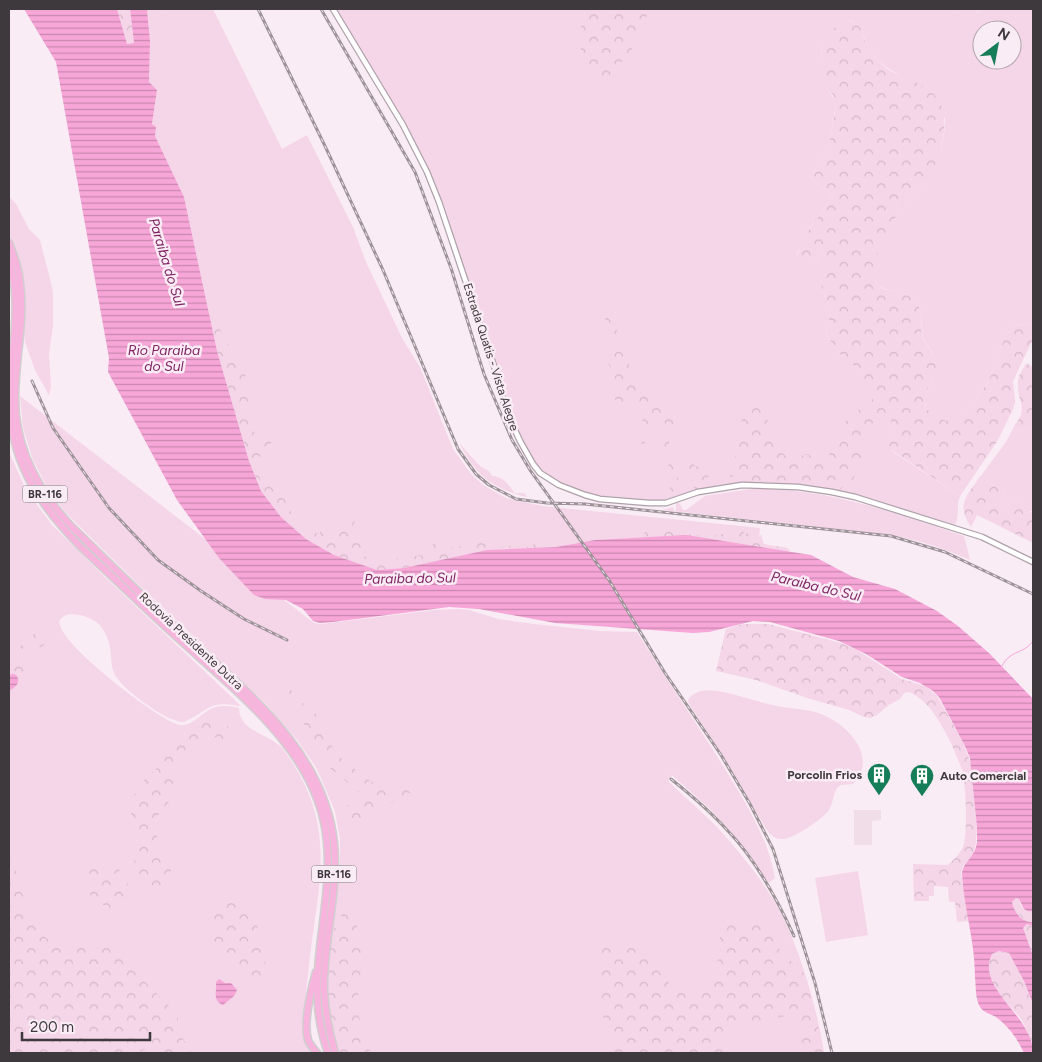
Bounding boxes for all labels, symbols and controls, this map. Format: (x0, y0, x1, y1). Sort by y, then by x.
north arrow (972, 20, 1022, 70)
text: N (995, 24, 1013, 44)
water label: Paraiba do Sul (145, 216, 188, 309)
street label: Estrada Quatis - Vista Alegre (460, 281, 522, 433)
water label: Rio Paraiba do Sul (128, 342, 200, 375)
road number: BR-116 (22, 486, 68, 502)
water label: Paraiba do Sul (769, 568, 863, 605)
water label: Paraiba do Sul (364, 569, 457, 588)
street label: Rodovia Presidente Dutra (136, 589, 246, 693)
building icon: Porcolin Frios (866, 762, 892, 796)
building icon: Auto Comercial (909, 763, 935, 797)
place label: Porcolin Frios (787, 768, 862, 782)
place label: Auto Comercial (940, 769, 1026, 783)
road number: BR-116 (312, 866, 356, 882)
scale bar (22, 1010, 150, 1042)
text: 200 m (30, 1018, 74, 1036)

